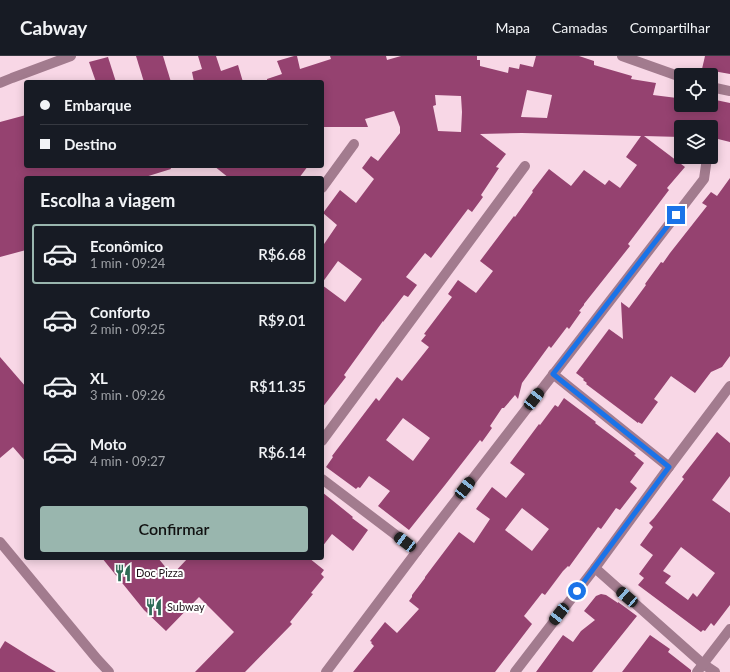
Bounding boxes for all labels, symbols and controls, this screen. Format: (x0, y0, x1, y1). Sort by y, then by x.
text: Cabway (20, 16, 87, 39)
text: Mapa (495, 19, 530, 36)
text: Camadas (552, 19, 608, 36)
text: Compartilhar (630, 19, 710, 36)
map controls (674, 68, 718, 164)
button: locate (674, 68, 718, 112)
text: Embarque (64, 96, 132, 114)
button: layers (674, 120, 718, 164)
text: Destino (64, 135, 117, 153)
text: Escolha a viagem (40, 189, 175, 211)
route end (667, 206, 685, 224)
icon: car (42, 236, 78, 272)
text: Econômico (90, 237, 163, 255)
text: R$6.68 (258, 245, 306, 263)
text: 1 min · 09:24 (90, 255, 165, 271)
icon: car (42, 302, 78, 338)
text: Conforto (90, 303, 150, 321)
text: R$9.01 (258, 311, 306, 329)
text: 2 min · 09:25 (90, 321, 165, 337)
icon: car (42, 368, 78, 404)
text: XL (90, 369, 108, 387)
text: R$11.35 (249, 377, 306, 395)
car (522, 386, 546, 412)
text: 3 min · 09:26 (90, 387, 165, 403)
icon: car (42, 434, 78, 470)
text: Moto (90, 435, 127, 453)
text: R$6.14 (258, 443, 306, 461)
text: 4 min · 09:27 (90, 453, 165, 469)
car (453, 475, 477, 501)
button: Confirmar (40, 506, 308, 552)
car (392, 530, 418, 554)
restaurant icon: Doc Pizza (113, 563, 133, 583)
place label: Doc Pizza (136, 566, 183, 579)
route start (568, 582, 586, 600)
car (614, 585, 640, 609)
restaurant icon: Subway (144, 597, 164, 617)
place label: Subway (167, 600, 205, 613)
car (547, 601, 571, 627)

